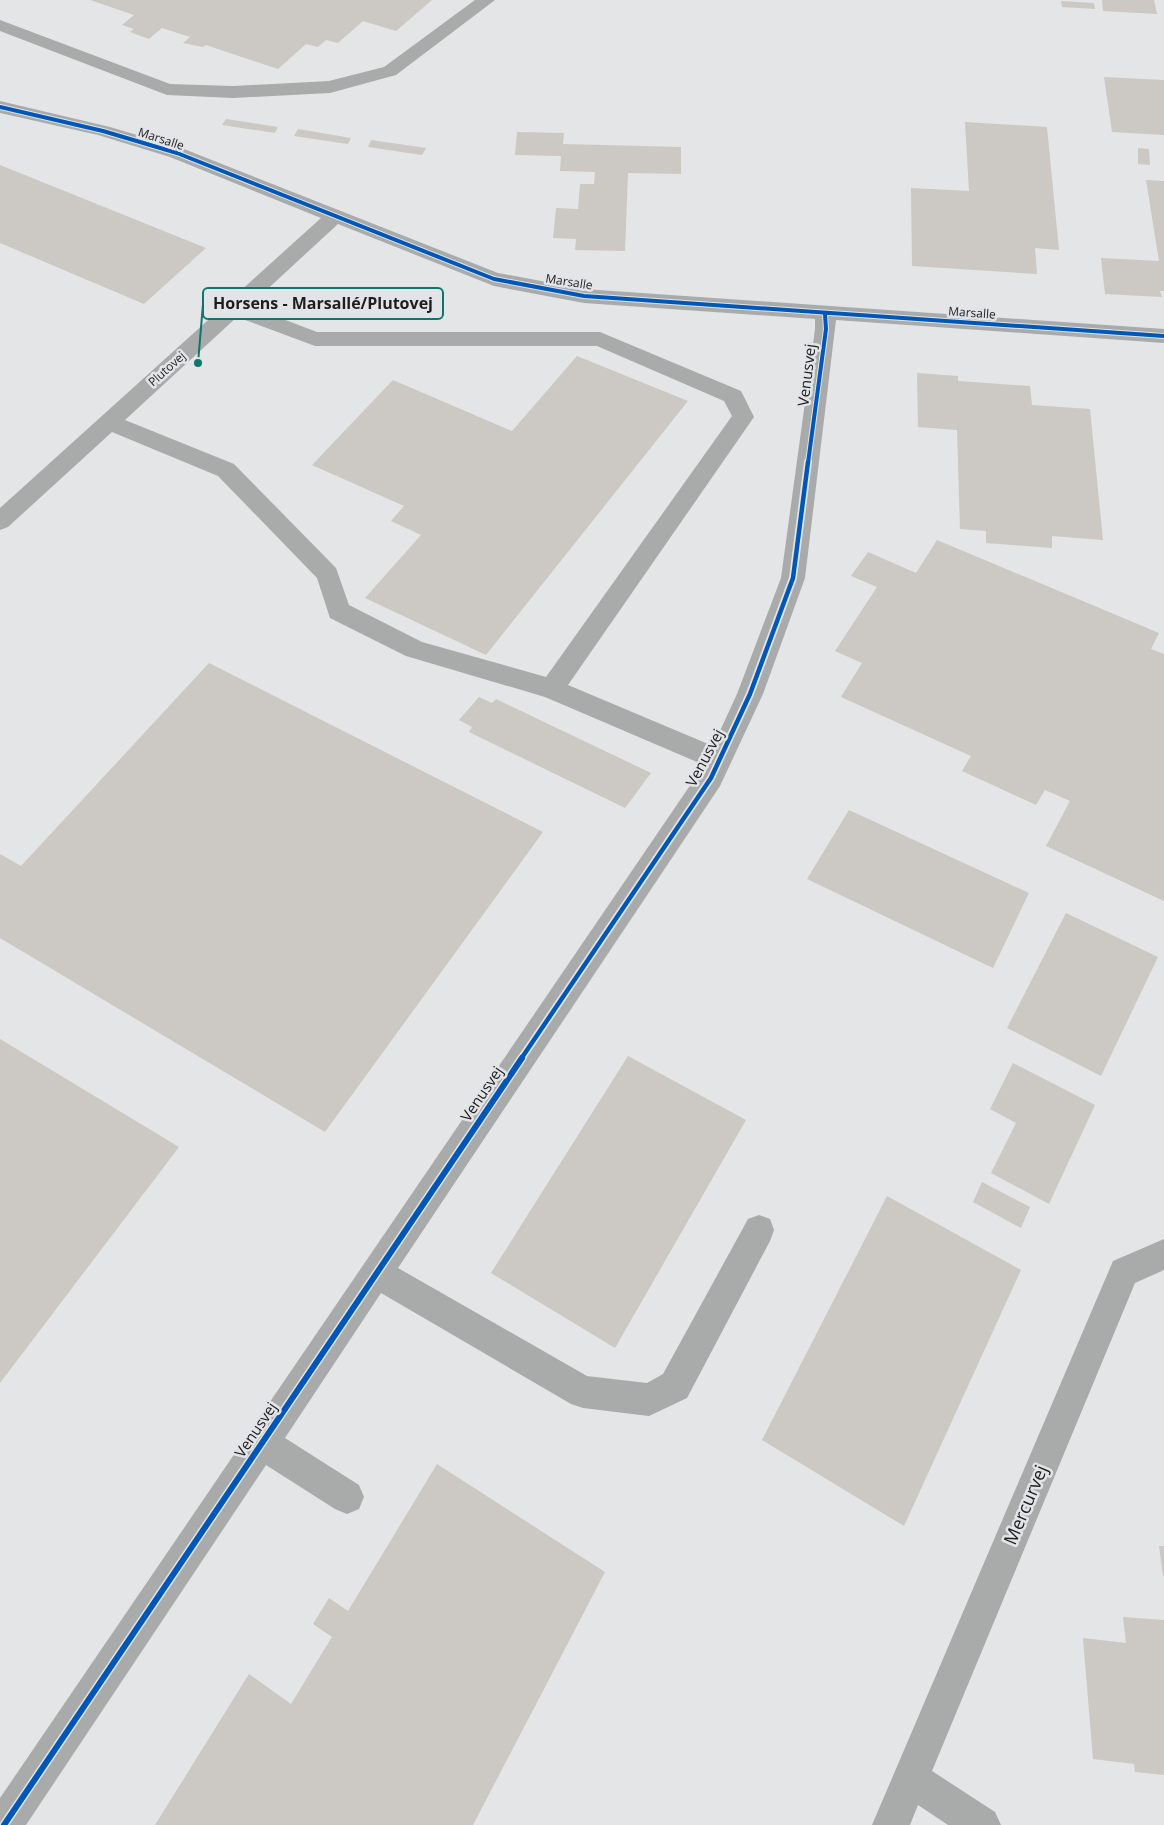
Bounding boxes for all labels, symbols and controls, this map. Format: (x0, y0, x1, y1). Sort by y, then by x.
street label: Marsalle (136, 123, 187, 154)
street label: Marsalle (544, 269, 594, 294)
callout: Horsens - Marsallé/Plutovej (203, 288, 443, 319)
text: Horsens - Marsallé/Plutovej (213, 292, 433, 314)
street label: Marsalle (948, 302, 997, 323)
street label: Venusvej (792, 343, 820, 407)
street label: Plutovej (144, 347, 189, 390)
street label: Venusvej (681, 725, 728, 790)
street label: Venusvej (455, 1062, 507, 1125)
street label: Venusvej (229, 1398, 281, 1461)
street label: Mercurvej (998, 1461, 1053, 1548)

